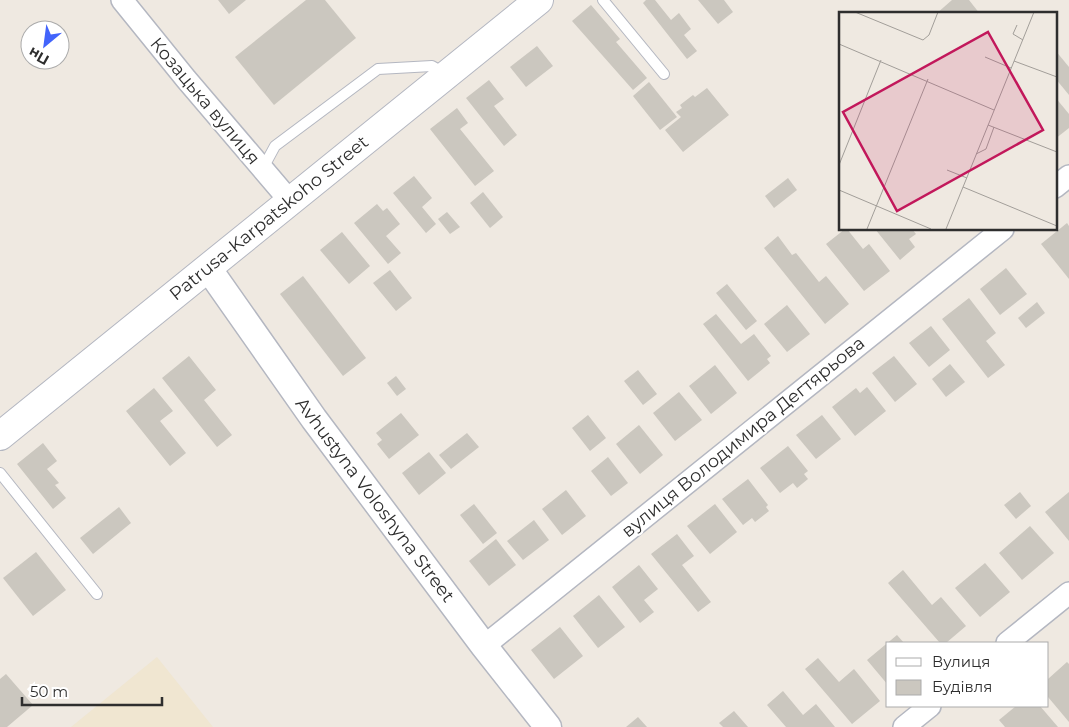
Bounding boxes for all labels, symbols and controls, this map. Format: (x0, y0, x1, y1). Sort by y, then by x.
inset map (839, 12, 1056, 230)
north arrow (20, 20, 70, 70)
street label: Козацька вулиця (145, 33, 265, 169)
text: Пн (25, 43, 52, 69)
street label: Patrusa-Karpatskoho Street (165, 131, 373, 305)
street label: вулиця Володимира Дегтярьова (617, 332, 869, 542)
street label: Avhustyna Voloshyna Street (291, 393, 459, 607)
legend (886, 642, 1049, 707)
text: Вулиця (932, 652, 990, 671)
scale bar (22, 674, 162, 706)
text: Будівля (932, 677, 992, 696)
text: 50 m (30, 682, 68, 701)

